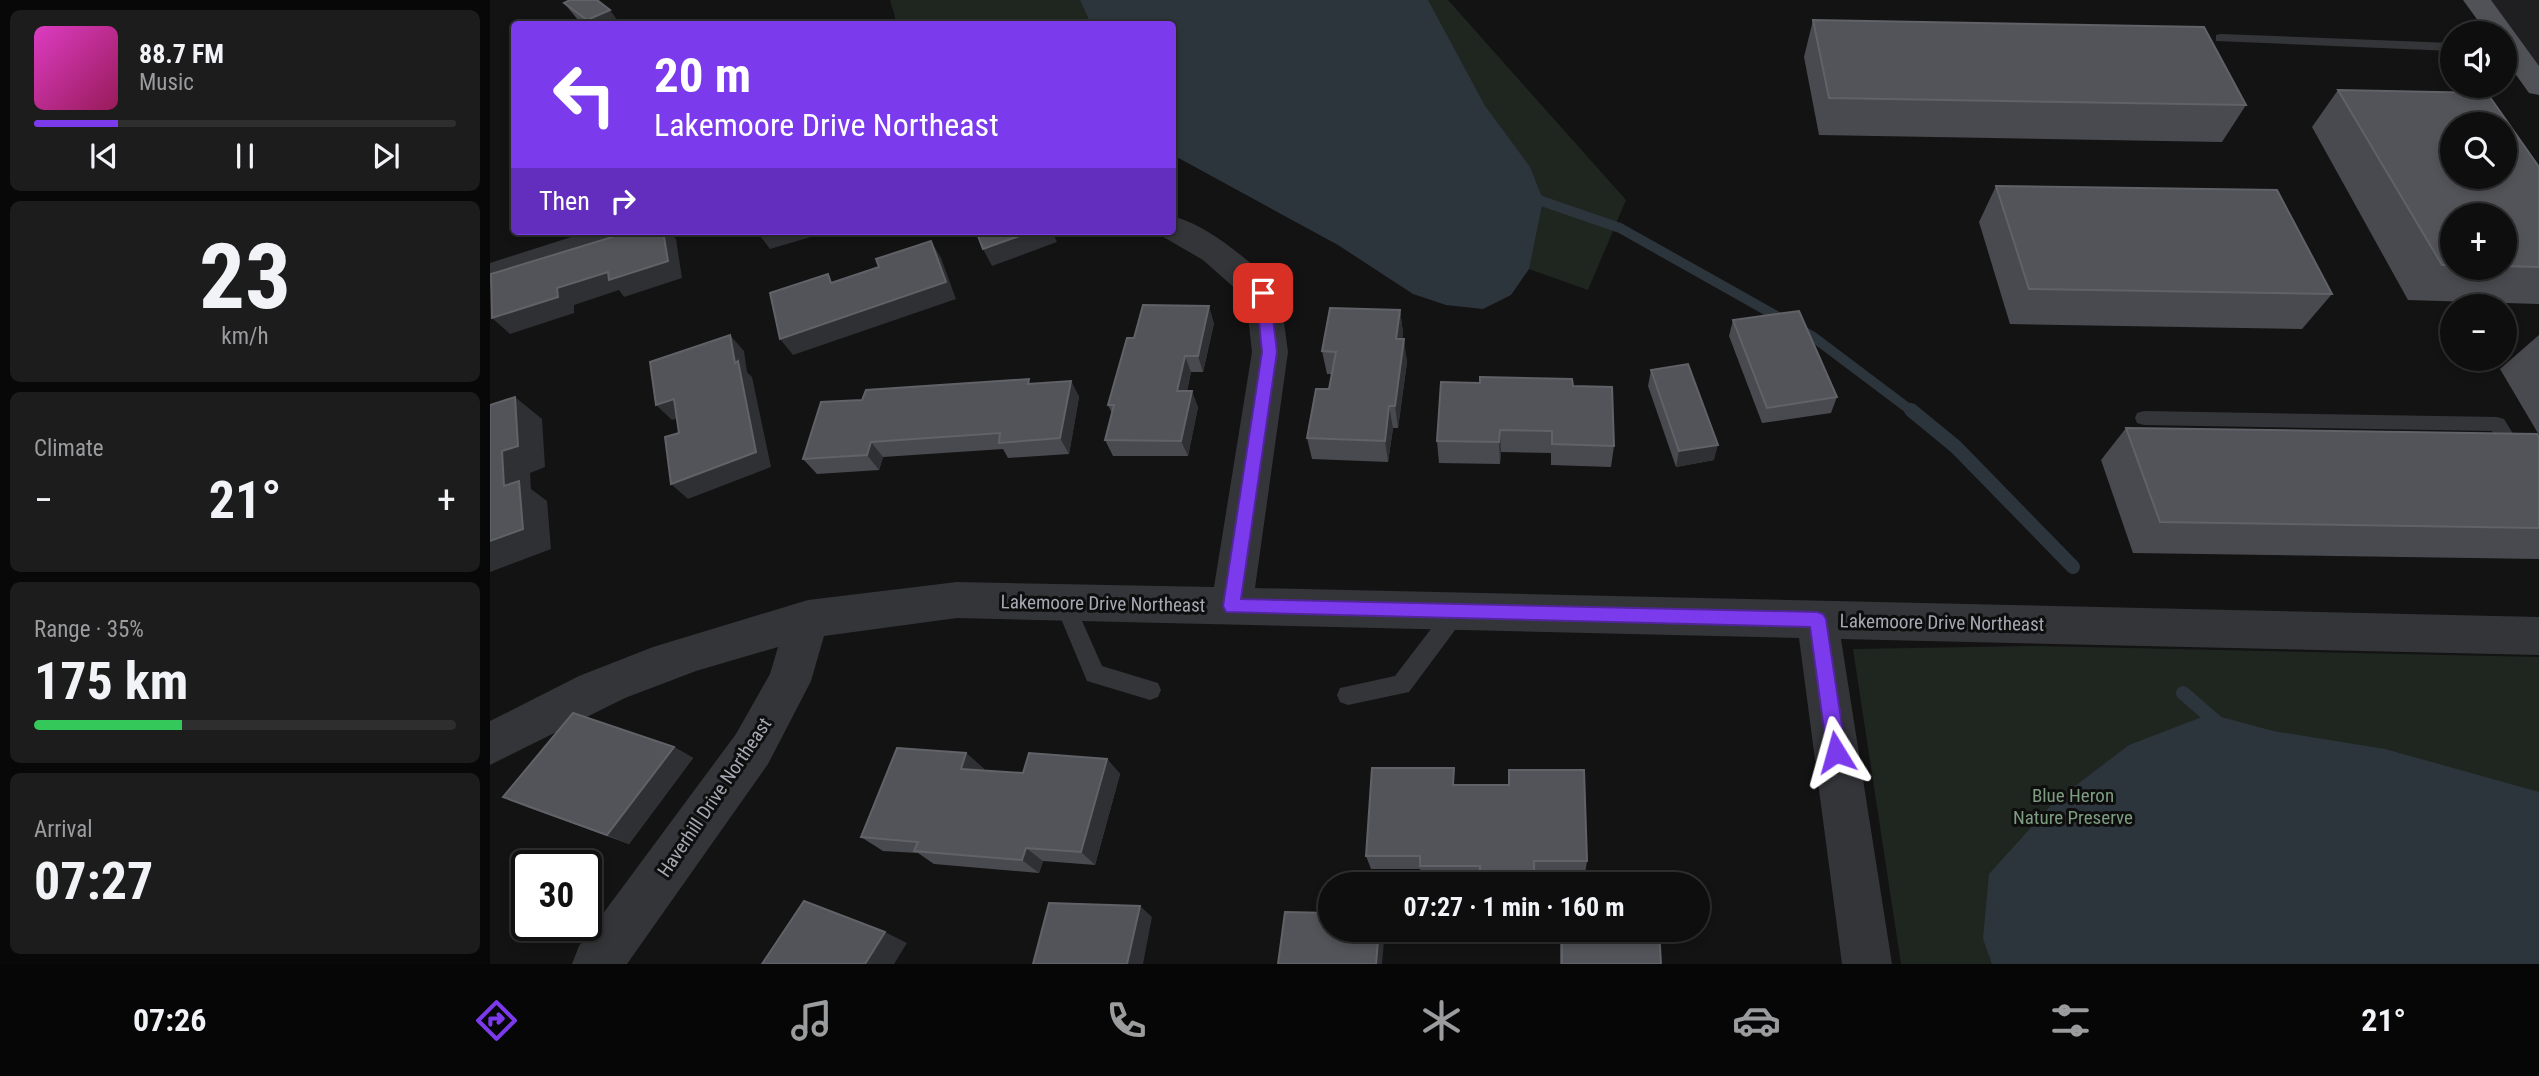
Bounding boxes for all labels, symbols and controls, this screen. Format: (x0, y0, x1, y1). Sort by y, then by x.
map controls (2440, 21, 2517, 371)
button: sound (2440, 21, 2517, 98)
text: 88.7 FM (139, 39, 224, 69)
text: 20 m (654, 47, 751, 104)
icon: left (539, 49, 630, 140)
text: Music (139, 69, 194, 96)
text: Lakemoore Drive Northeast (654, 106, 999, 144)
button: search (2440, 112, 2517, 189)
icon: previous (85, 137, 123, 175)
icon: pause (226, 137, 264, 175)
icon: next (367, 137, 405, 175)
icon: right (604, 182, 642, 220)
text: Then (539, 186, 590, 216)
button: + (2440, 203, 2517, 280)
text: 23 (199, 224, 291, 330)
pin (1233, 263, 1293, 323)
icon: arrive (1244, 274, 1282, 312)
button: − (2440, 294, 2517, 371)
text: km/h (221, 323, 269, 350)
text: Climate (34, 435, 104, 462)
text: 21° (209, 470, 281, 531)
text: − (34, 478, 53, 522)
text: + (437, 478, 456, 522)
street label: Lakemoore Drive Northeast (1001, 590, 1205, 617)
street label: Lakemoore Drive Northeast (1840, 609, 2044, 636)
text: Range · 35% (34, 616, 144, 643)
text: 175 km (34, 651, 188, 712)
street label: Haverhill Drive Northeast (653, 713, 776, 881)
position arrow (1799, 715, 1873, 789)
park label: Blue Heron Nature Preserve (2013, 784, 2133, 829)
text: Arrival (34, 816, 93, 843)
speed limit sign: 30 (511, 850, 602, 941)
text: 07:27 (34, 851, 153, 912)
text: 07:27 · 1 min · 160 m (1404, 892, 1624, 922)
icon: directions (472, 996, 521, 1045)
icon: music (787, 996, 836, 1045)
icon: phone (1102, 996, 1151, 1045)
icon: climate (1417, 996, 1466, 1045)
icon: car (1732, 996, 1781, 1045)
icon: filters (2046, 996, 2095, 1045)
text: 07:26 (133, 1001, 206, 1039)
text: 21° (2361, 1001, 2406, 1039)

